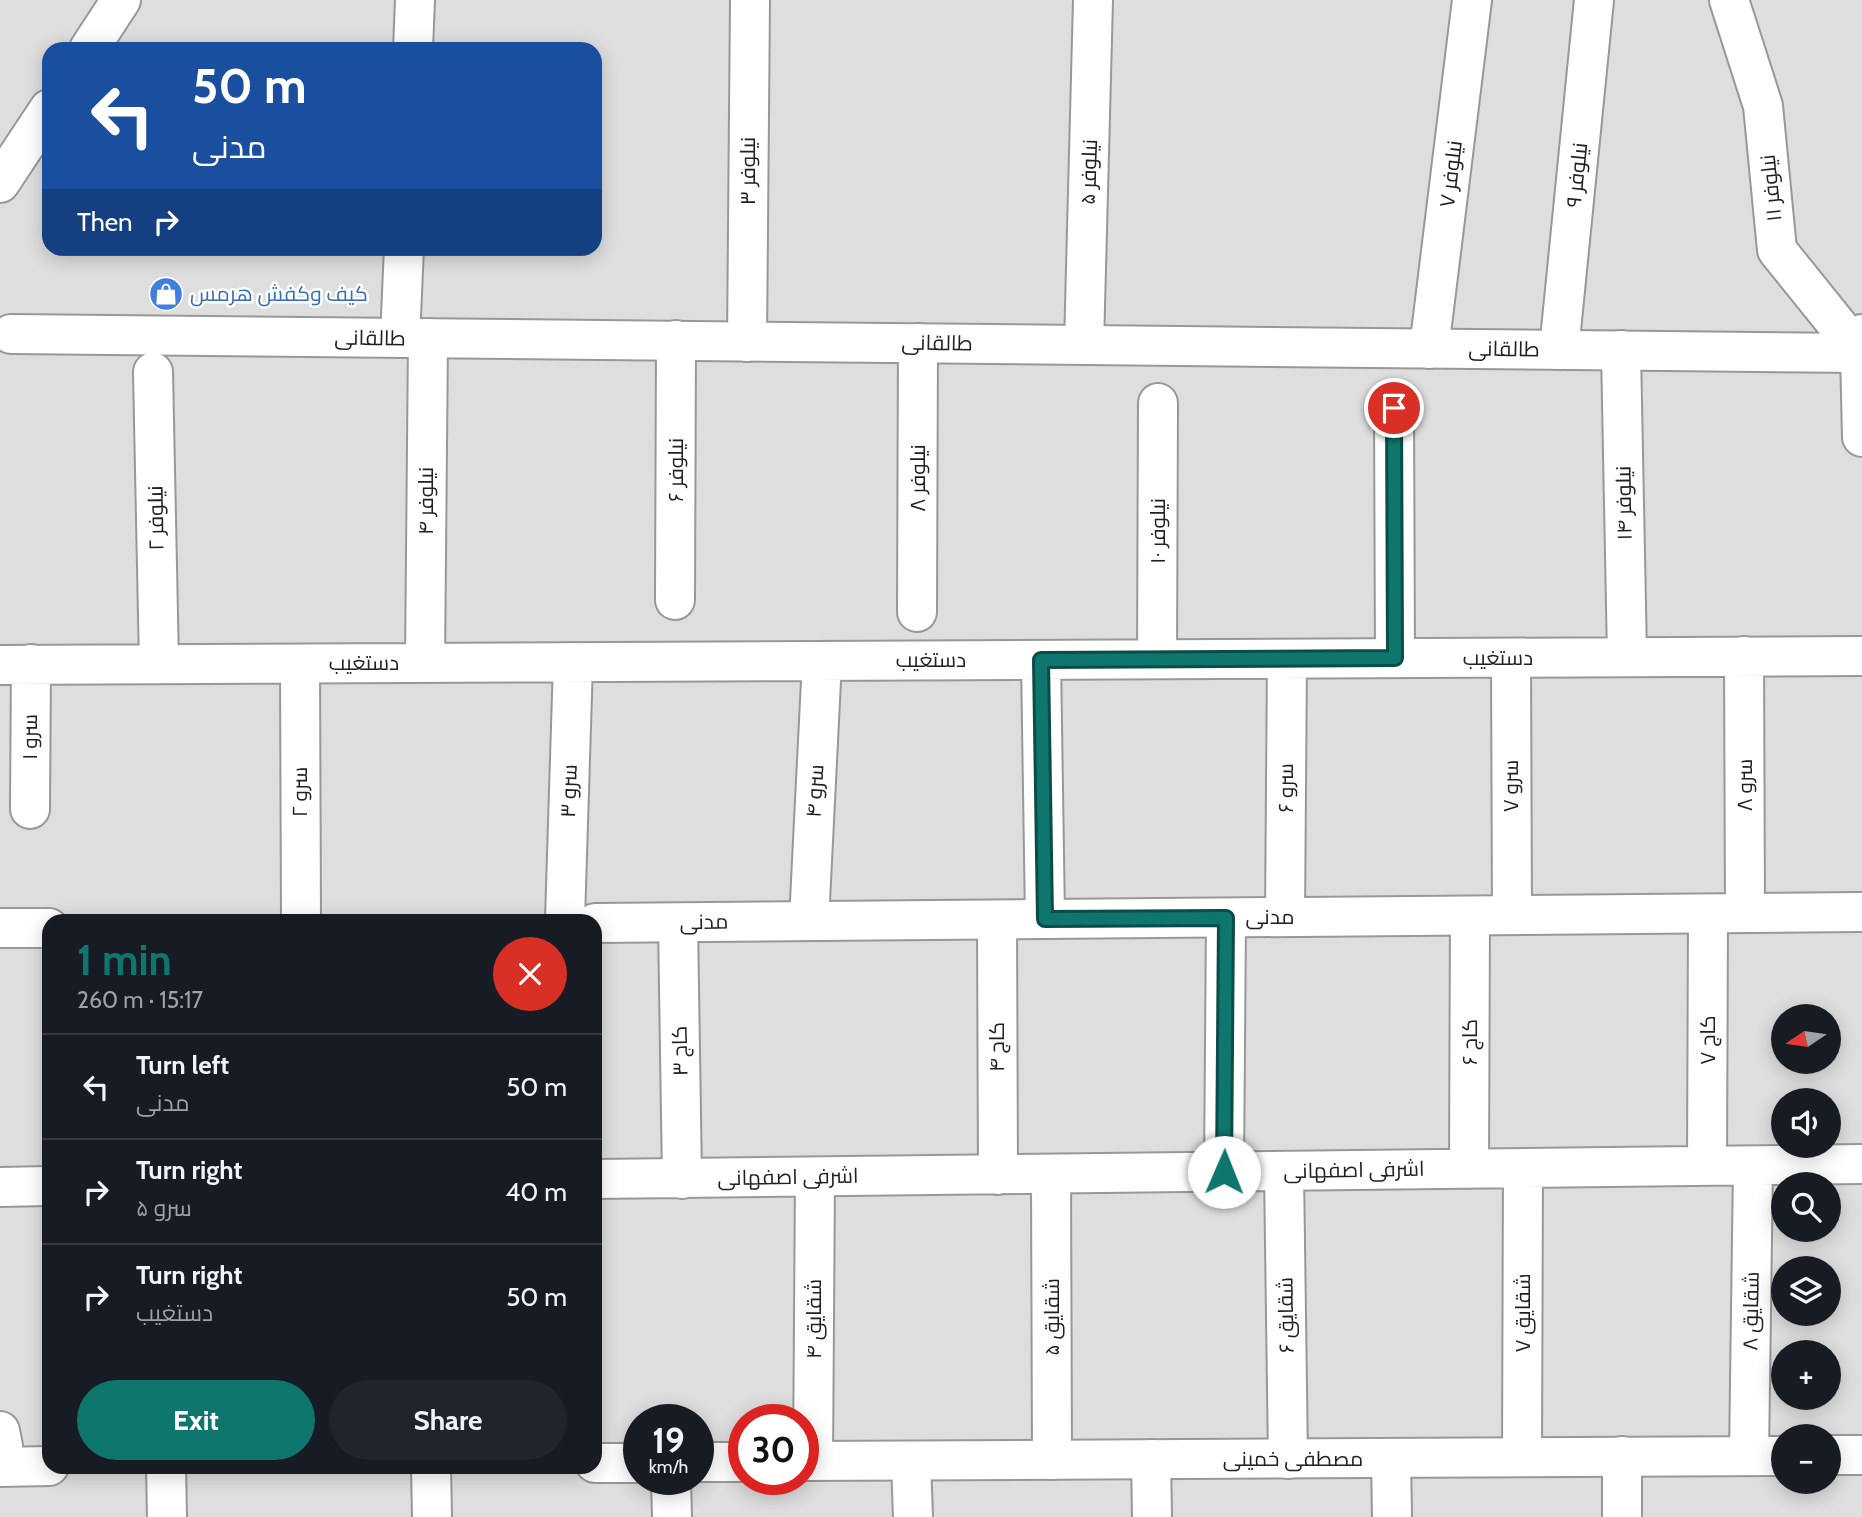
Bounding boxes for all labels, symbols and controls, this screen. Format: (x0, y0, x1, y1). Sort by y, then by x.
text: 50 m (192, 56, 307, 115)
icon: left (77, 70, 168, 161)
text: مدنی (192, 127, 267, 166)
street label: نیلوفر ۳ (735, 137, 760, 205)
street label: نیلوفر ۵ (1075, 139, 1102, 205)
street label: نیلوفر ۷ (1434, 139, 1467, 209)
street label: نیلوفر ۹ (1561, 141, 1592, 209)
street label: نیلوفر ۱۱ (1755, 153, 1786, 223)
icon: right (147, 203, 185, 241)
text: Then (77, 206, 133, 238)
shop icon: کیف و‌کفش هرمس (147, 275, 185, 313)
place label: کیف و‌کفش هرمس (190, 281, 368, 307)
street label: طالقانی (334, 324, 406, 352)
street label: طالقانی (901, 329, 973, 357)
street label: طالقانی (1468, 335, 1540, 363)
pin (1364, 378, 1424, 438)
icon: arrive (1375, 389, 1413, 427)
street label: نیلوفر ۶ (663, 438, 688, 502)
street label: نیلوفر ۸ (905, 444, 930, 512)
street label: نیلوفر ۱۴ (1610, 466, 1637, 541)
street label: نیلوفر ۴ (413, 467, 438, 535)
street label: نیلوفر ۲ (142, 485, 169, 551)
street label: نیلوفر ۱۰ (1145, 498, 1170, 564)
street label: دستغیب (1463, 645, 1533, 670)
street label: دستغیب (896, 647, 966, 672)
street label: دستغیب (329, 650, 399, 675)
street label: سرو ۱ (17, 714, 42, 760)
street label: سرو ۸ (1732, 759, 1757, 811)
street label: سرو ۷ (1498, 760, 1523, 812)
street label: سرو ۶ (1273, 763, 1298, 813)
street label: سرو ۳ (555, 764, 582, 818)
street label: سرو ۴ (801, 764, 828, 818)
street label: سرو ۲ (287, 767, 312, 817)
street label: مدنی (1246, 904, 1294, 930)
street label: مدنی (679, 909, 729, 935)
text: 1 min (77, 934, 172, 986)
button: close (493, 937, 567, 1011)
text: 260 m · 15:17 (77, 986, 203, 1014)
north arrow (1771, 1004, 1841, 1074)
map controls (1771, 1004, 1841, 1494)
street label: کاج ۷ (1695, 1015, 1722, 1065)
street label: کاج ۶ (1457, 1019, 1484, 1065)
street label: کاج ۴ (984, 1022, 1011, 1072)
street label: کاج ۳ (667, 1026, 694, 1076)
text: Turn left (136, 1049, 229, 1081)
icon: left (77, 1068, 115, 1106)
text: 50 m (506, 1071, 567, 1103)
button: sound (1771, 1088, 1841, 1158)
text: مدنی (136, 1089, 190, 1117)
position arrow (1187, 1135, 1261, 1209)
text: Turn right (136, 1154, 242, 1186)
street label: اشرفی اصفهانی (1283, 1156, 1425, 1184)
street label: اشرفی اصفهانی (717, 1163, 859, 1191)
button: search (1771, 1172, 1841, 1242)
icon: right (77, 1173, 115, 1211)
text: 40 m (505, 1176, 567, 1208)
text: سرو ۵ (136, 1194, 192, 1222)
button: layers (1771, 1256, 1841, 1326)
text: Turn right (136, 1259, 242, 1291)
street label: شقایق ۸ (1737, 1271, 1765, 1351)
street label: شقایق ۷ (1510, 1273, 1536, 1353)
street label: شقایق ۶ (1272, 1277, 1300, 1353)
icon: right (77, 1278, 115, 1316)
street label: شقایق ۵ (1039, 1278, 1065, 1356)
street label: شقایق ۴ (801, 1279, 827, 1359)
text: 50 m (506, 1281, 567, 1313)
text: دستغیب (136, 1299, 213, 1327)
button: + (1771, 1340, 1841, 1410)
button: Exit (77, 1380, 315, 1460)
button: Share (329, 1380, 567, 1460)
speed limit sign: 30 (728, 1404, 819, 1495)
text: 19 (652, 1419, 685, 1462)
button: − (1771, 1424, 1841, 1494)
street label: مصطفی خمینی (1223, 1446, 1363, 1472)
text: km/h (649, 1456, 688, 1478)

